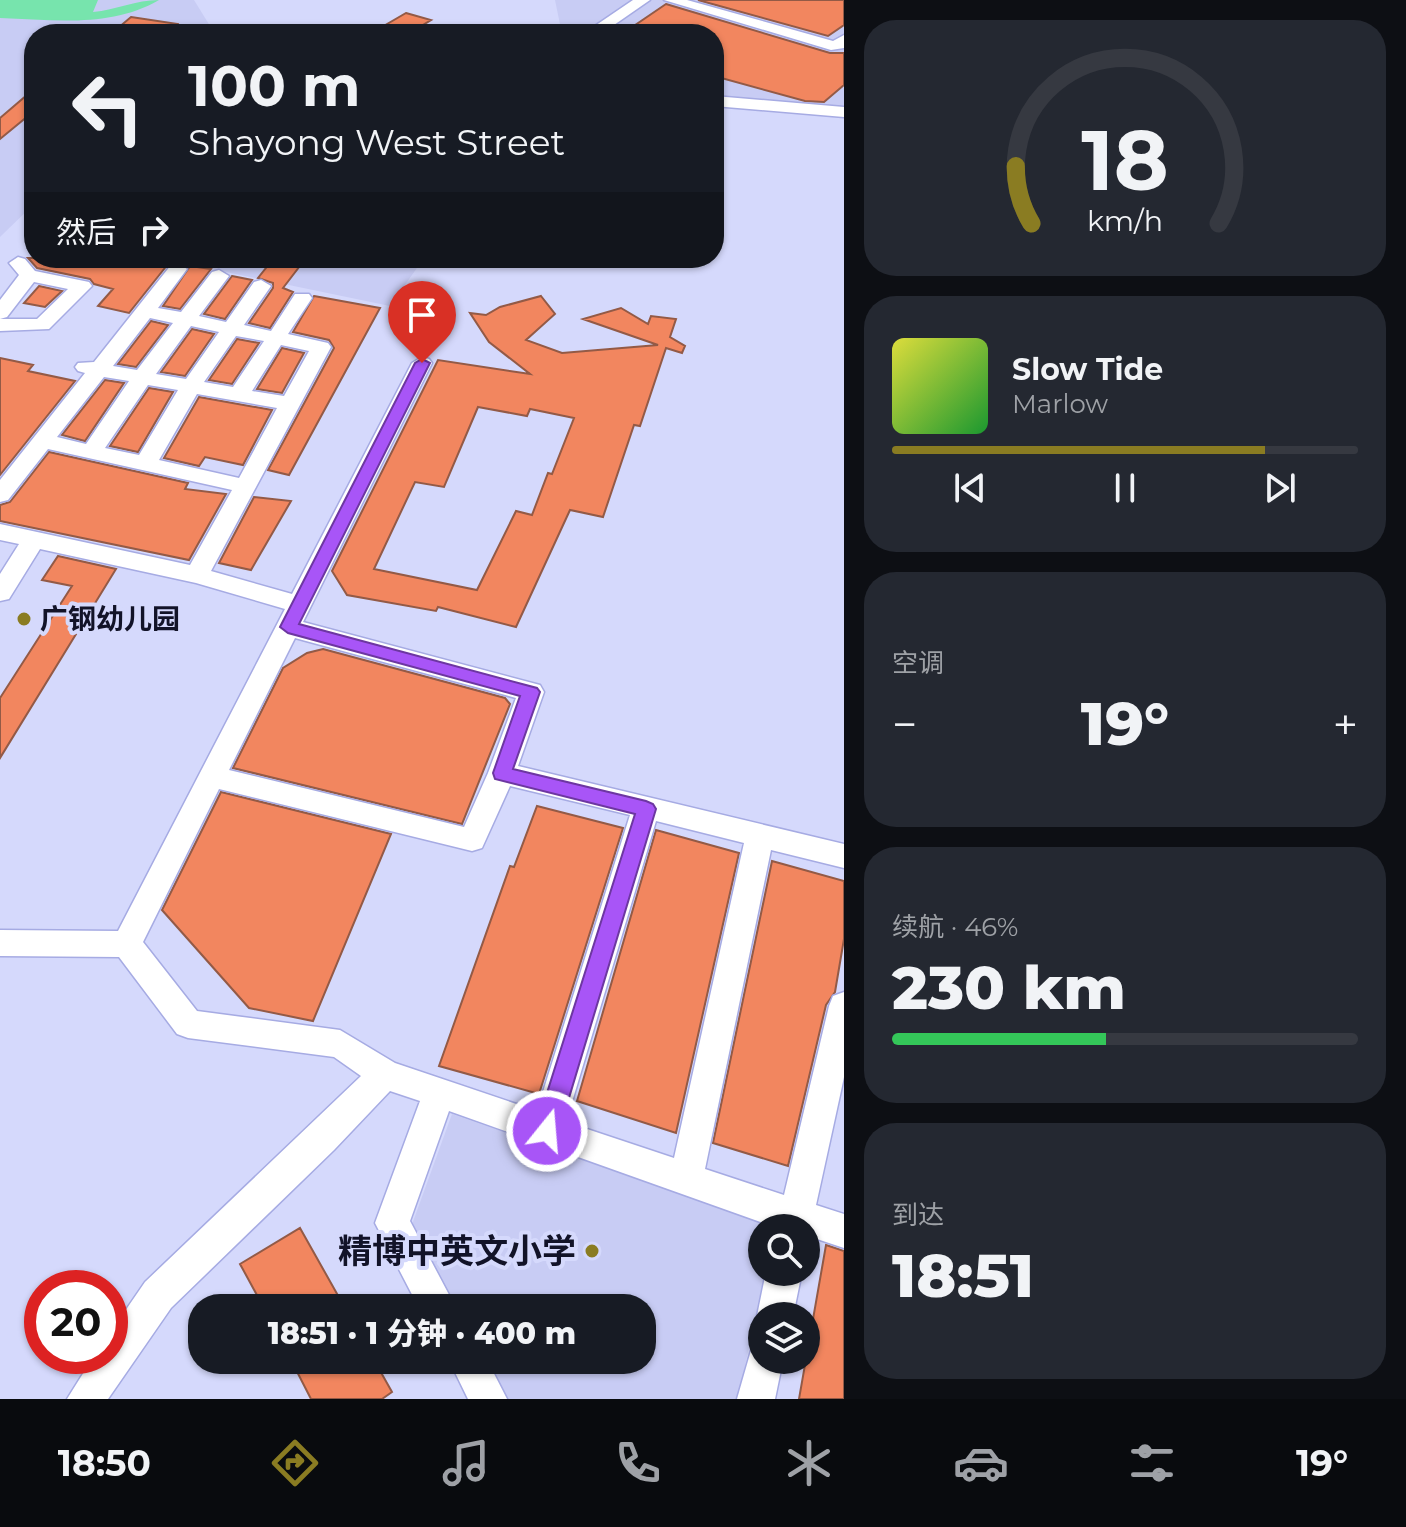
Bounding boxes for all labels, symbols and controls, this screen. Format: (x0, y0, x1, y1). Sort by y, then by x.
text: 100 m (188, 52, 361, 120)
icon: left (56, 56, 160, 160)
text: 18 (1081, 108, 1169, 210)
text: Shayong West Street (188, 120, 565, 164)
text: km/h (1087, 203, 1163, 238)
icon: right (132, 208, 176, 252)
text: 然后 (56, 214, 116, 251)
pin (388, 281, 456, 363)
icon: arrive (400, 293, 444, 337)
text: Slow Tide (1012, 351, 1163, 388)
text: Marlow (1012, 388, 1108, 420)
icon: previous (948, 466, 992, 510)
icon: pause (1103, 466, 1147, 510)
icon: next (1258, 466, 1302, 510)
place label: 广钢幼儿园 (40, 602, 180, 636)
marker: 广钢幼儿园 (15, 610, 33, 628)
text: 空调 (892, 647, 944, 679)
text: 19° (1081, 687, 1169, 760)
text: − (892, 697, 917, 751)
text: + (1333, 697, 1358, 751)
text: 续航 · 46% (892, 911, 1018, 943)
text: 230 km (892, 951, 1126, 1024)
position arrow (505, 1089, 589, 1173)
text: 到达 (892, 1199, 944, 1231)
map controls (748, 1214, 820, 1374)
button: search (748, 1214, 820, 1286)
place label: 精博中英文小学 (338, 1230, 576, 1272)
text: 18:51 (892, 1239, 1034, 1312)
marker: 精博中英文小学 (583, 1242, 601, 1260)
speed limit sign: 20 (24, 1270, 128, 1374)
button: layers (748, 1302, 820, 1374)
text: 18:51 · 1 分钟 · 400 m (268, 1315, 576, 1352)
icon: directions (267, 1435, 323, 1491)
icon: music (438, 1435, 494, 1491)
icon: phone (610, 1435, 666, 1491)
icon: climate (781, 1435, 837, 1491)
icon: car (953, 1435, 1009, 1491)
icon: filters (1124, 1435, 1180, 1491)
text: 18:50 (58, 1441, 151, 1485)
text: 19° (1296, 1441, 1348, 1485)

